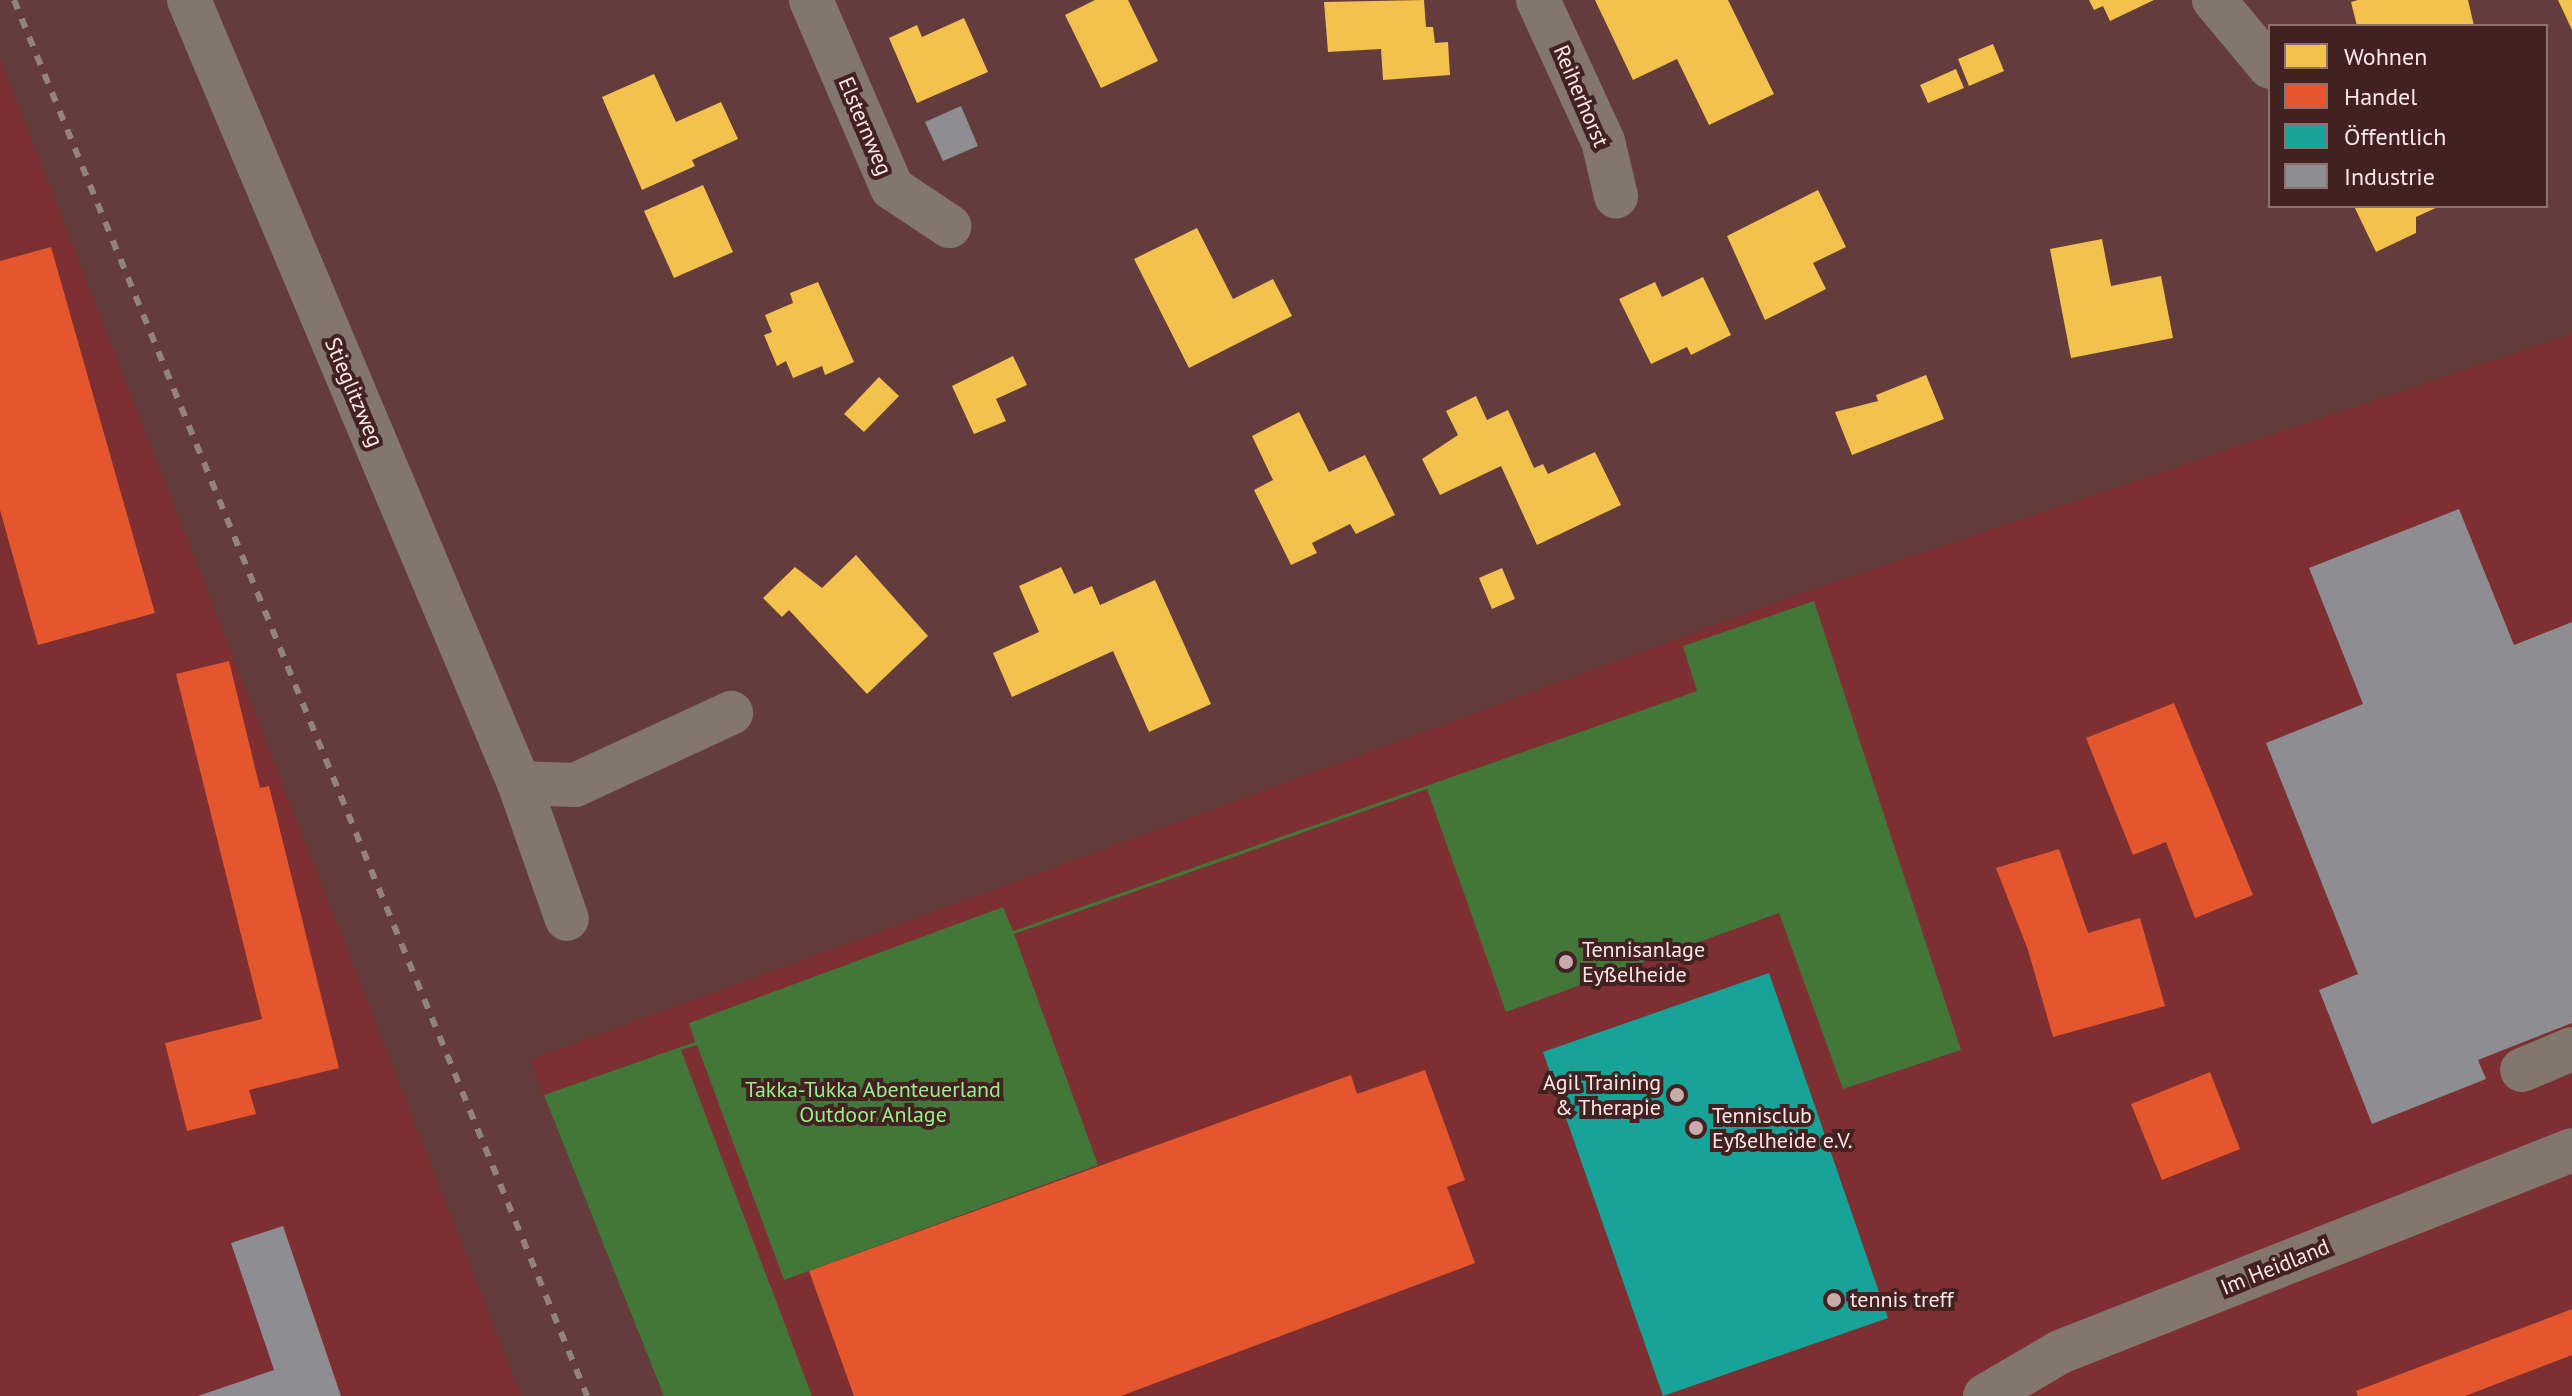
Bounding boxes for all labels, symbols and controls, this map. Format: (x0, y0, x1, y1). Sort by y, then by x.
legend (2268, 24, 2548, 208)
street label: Reiherhorst (1548, 41, 1614, 151)
text: Wohnen (2344, 41, 2427, 72)
street label: Elsternweg (833, 73, 897, 179)
text: Handel (2344, 81, 2417, 112)
text: Öffentlich (2344, 121, 2446, 152)
text: Industrie (2344, 161, 2435, 192)
street label: Stieglitzweg (319, 333, 389, 451)
place label: Tennisanlage Eyßelheide (1582, 936, 1705, 988)
marker: Tennisanlage Eyßelheide (1557, 953, 1575, 971)
place label: Agil Training & Therapie (1542, 1069, 1661, 1120)
park label: Takka-Tukka Abenteuerland Outdoor Anlage (745, 1076, 1001, 1128)
marker: Agil Training & Therapie (1668, 1086, 1686, 1104)
place label: Tennisclub Eyßelheide e.V. (1712, 1102, 1852, 1154)
marker: Tennisclub Eyßelheide e.V. (1687, 1119, 1705, 1137)
street label: Im Heidland (2217, 1233, 2333, 1301)
place label: tennis treff (1850, 1287, 1954, 1313)
marker: tennis treff (1825, 1291, 1843, 1309)

